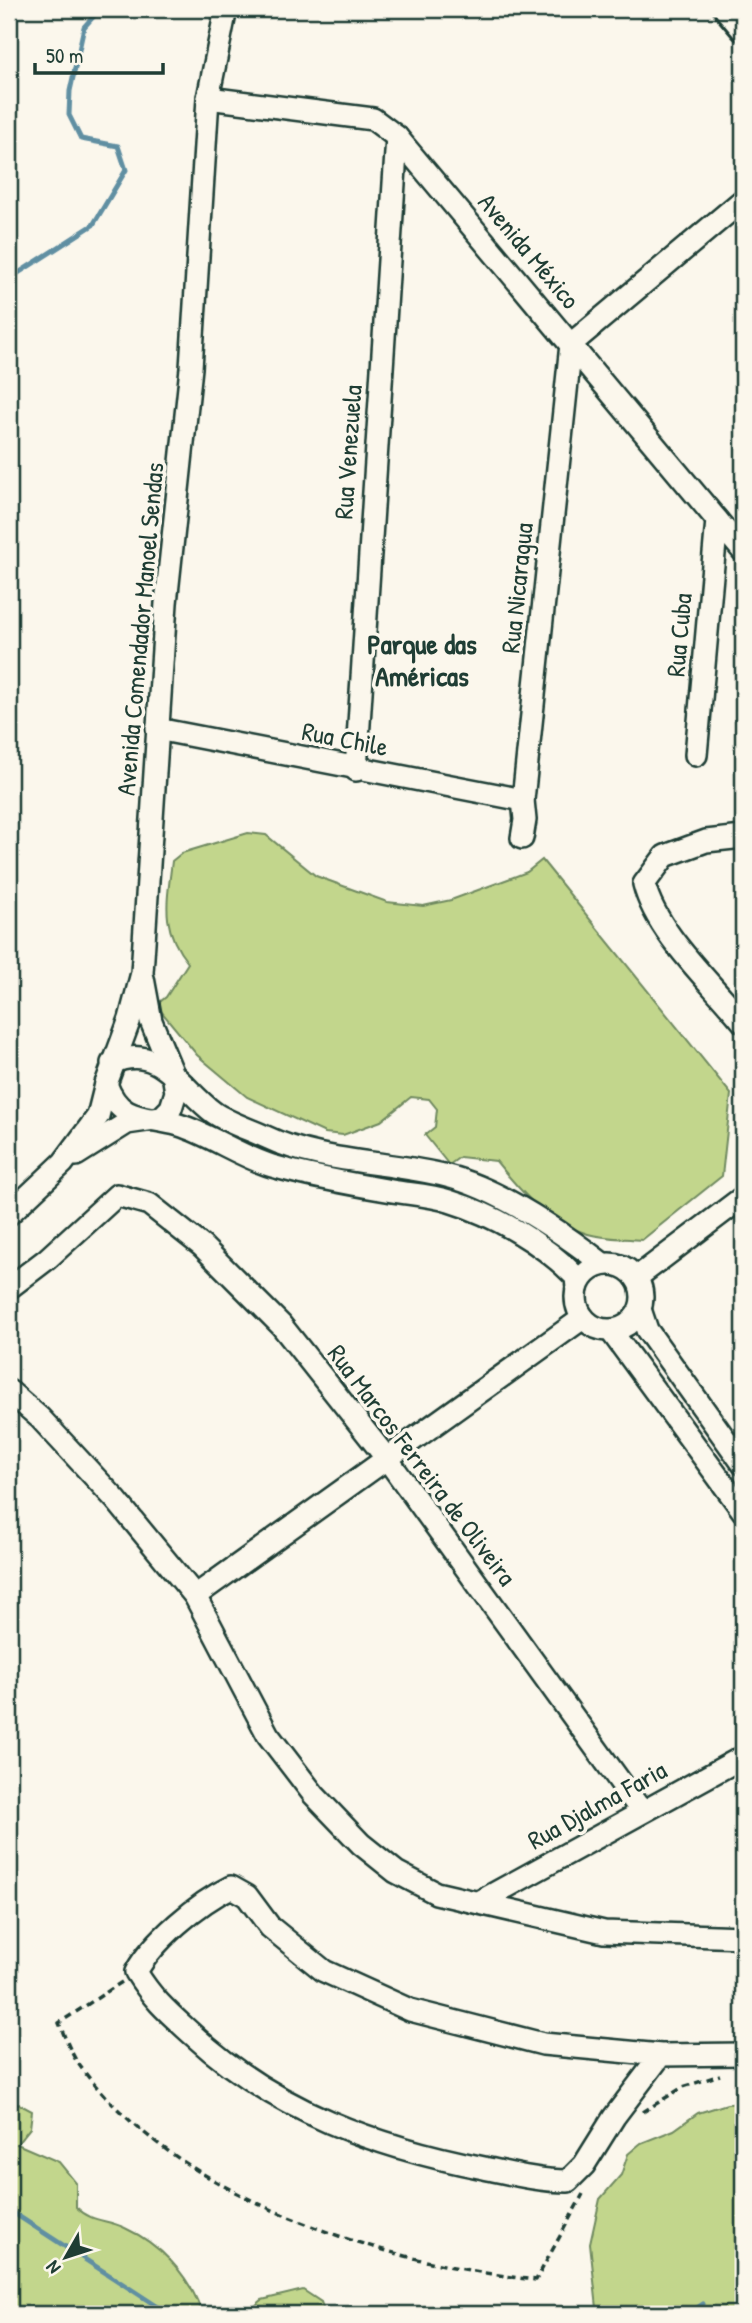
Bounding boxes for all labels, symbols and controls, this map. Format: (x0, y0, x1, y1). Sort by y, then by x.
scale bar (35, 32, 163, 76)
text: 50 m (46, 41, 83, 70)
street label: Avenida México (471, 185, 588, 316)
street label: Rua Venezuela (325, 384, 370, 520)
street label: Avenida Comendador Manoel Sendas (108, 461, 172, 797)
street label: Rua Nicaragua (492, 521, 541, 655)
street label: Rua Cuba (657, 592, 700, 678)
district label: Parque das Américas (367, 625, 477, 695)
street label: Rua Chile (299, 713, 391, 764)
street label: Rua Marcos Ferreira de Oliveira (320, 1337, 525, 1592)
street label: Rua Djalma Faria (521, 1752, 672, 1857)
north arrow (32, 2222, 102, 2292)
text: N (40, 2256, 66, 2280)

